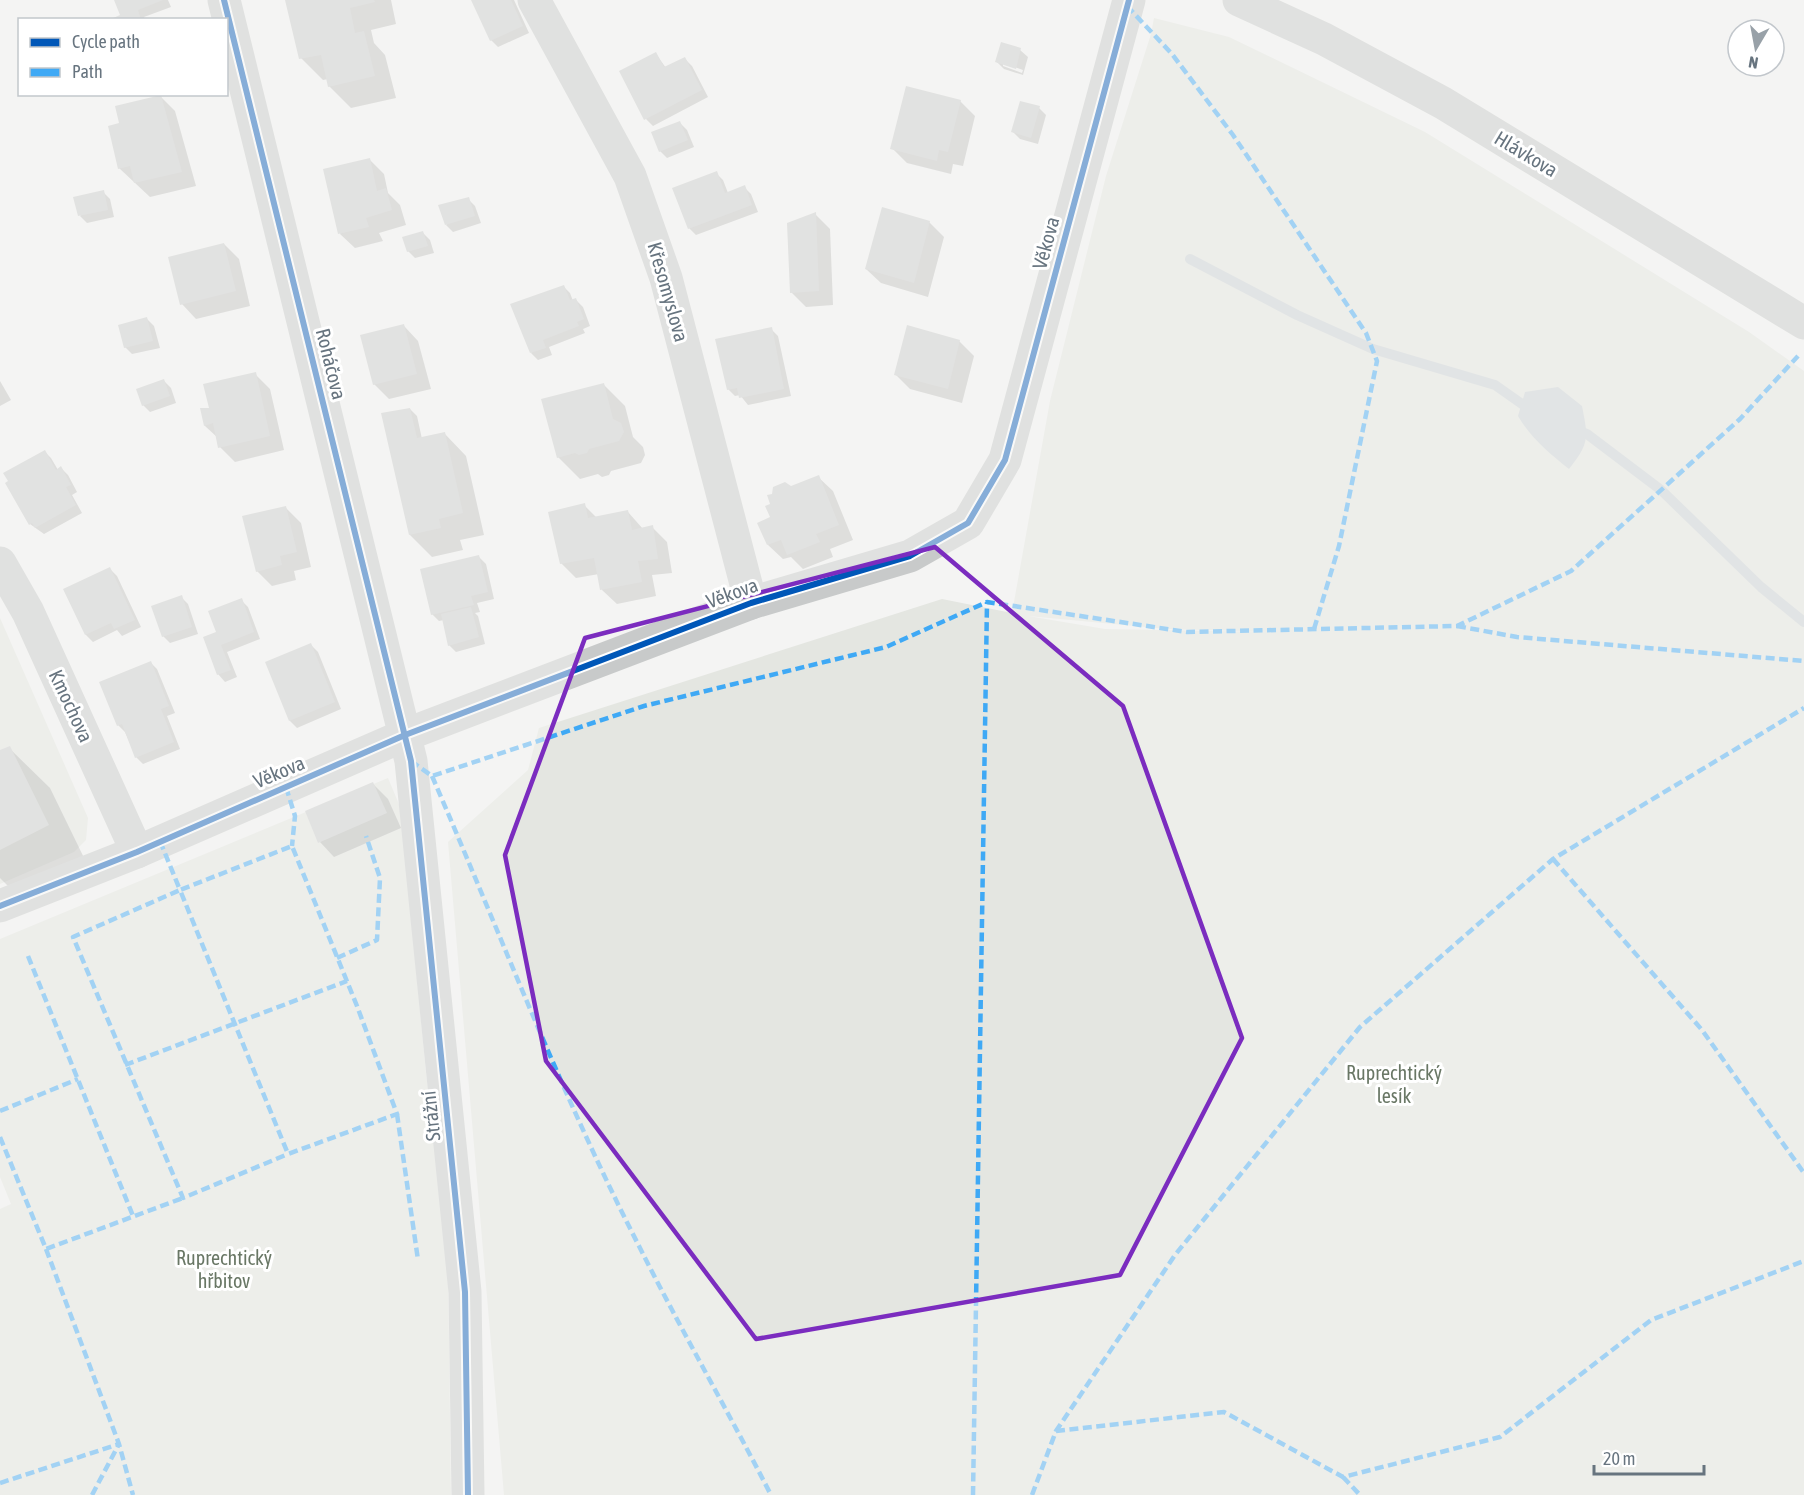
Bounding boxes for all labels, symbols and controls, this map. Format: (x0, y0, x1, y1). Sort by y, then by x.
legend (18, 18, 228, 96)
north arrow (1726, 18, 1786, 78)
text: Cycle path (72, 31, 140, 52)
text: N (1747, 53, 1760, 72)
text: Path (72, 61, 103, 82)
street label: Hlávkova (1491, 126, 1562, 181)
street label: Věkova (1028, 214, 1064, 272)
street label: Křesomyslova (643, 239, 694, 344)
street label: Roháčova (312, 326, 351, 402)
street label: Věkova (703, 573, 761, 612)
street label: Kmochova (45, 666, 98, 746)
street label: Věkova (250, 751, 308, 793)
park label: Ruprechtický lesík (1346, 1061, 1442, 1107)
street label: Strážní (416, 1089, 445, 1142)
park label: Ruprechtický hřbitov (176, 1246, 272, 1292)
scale bar (1594, 1438, 1704, 1476)
text: 20 m (1603, 1448, 1635, 1469)

